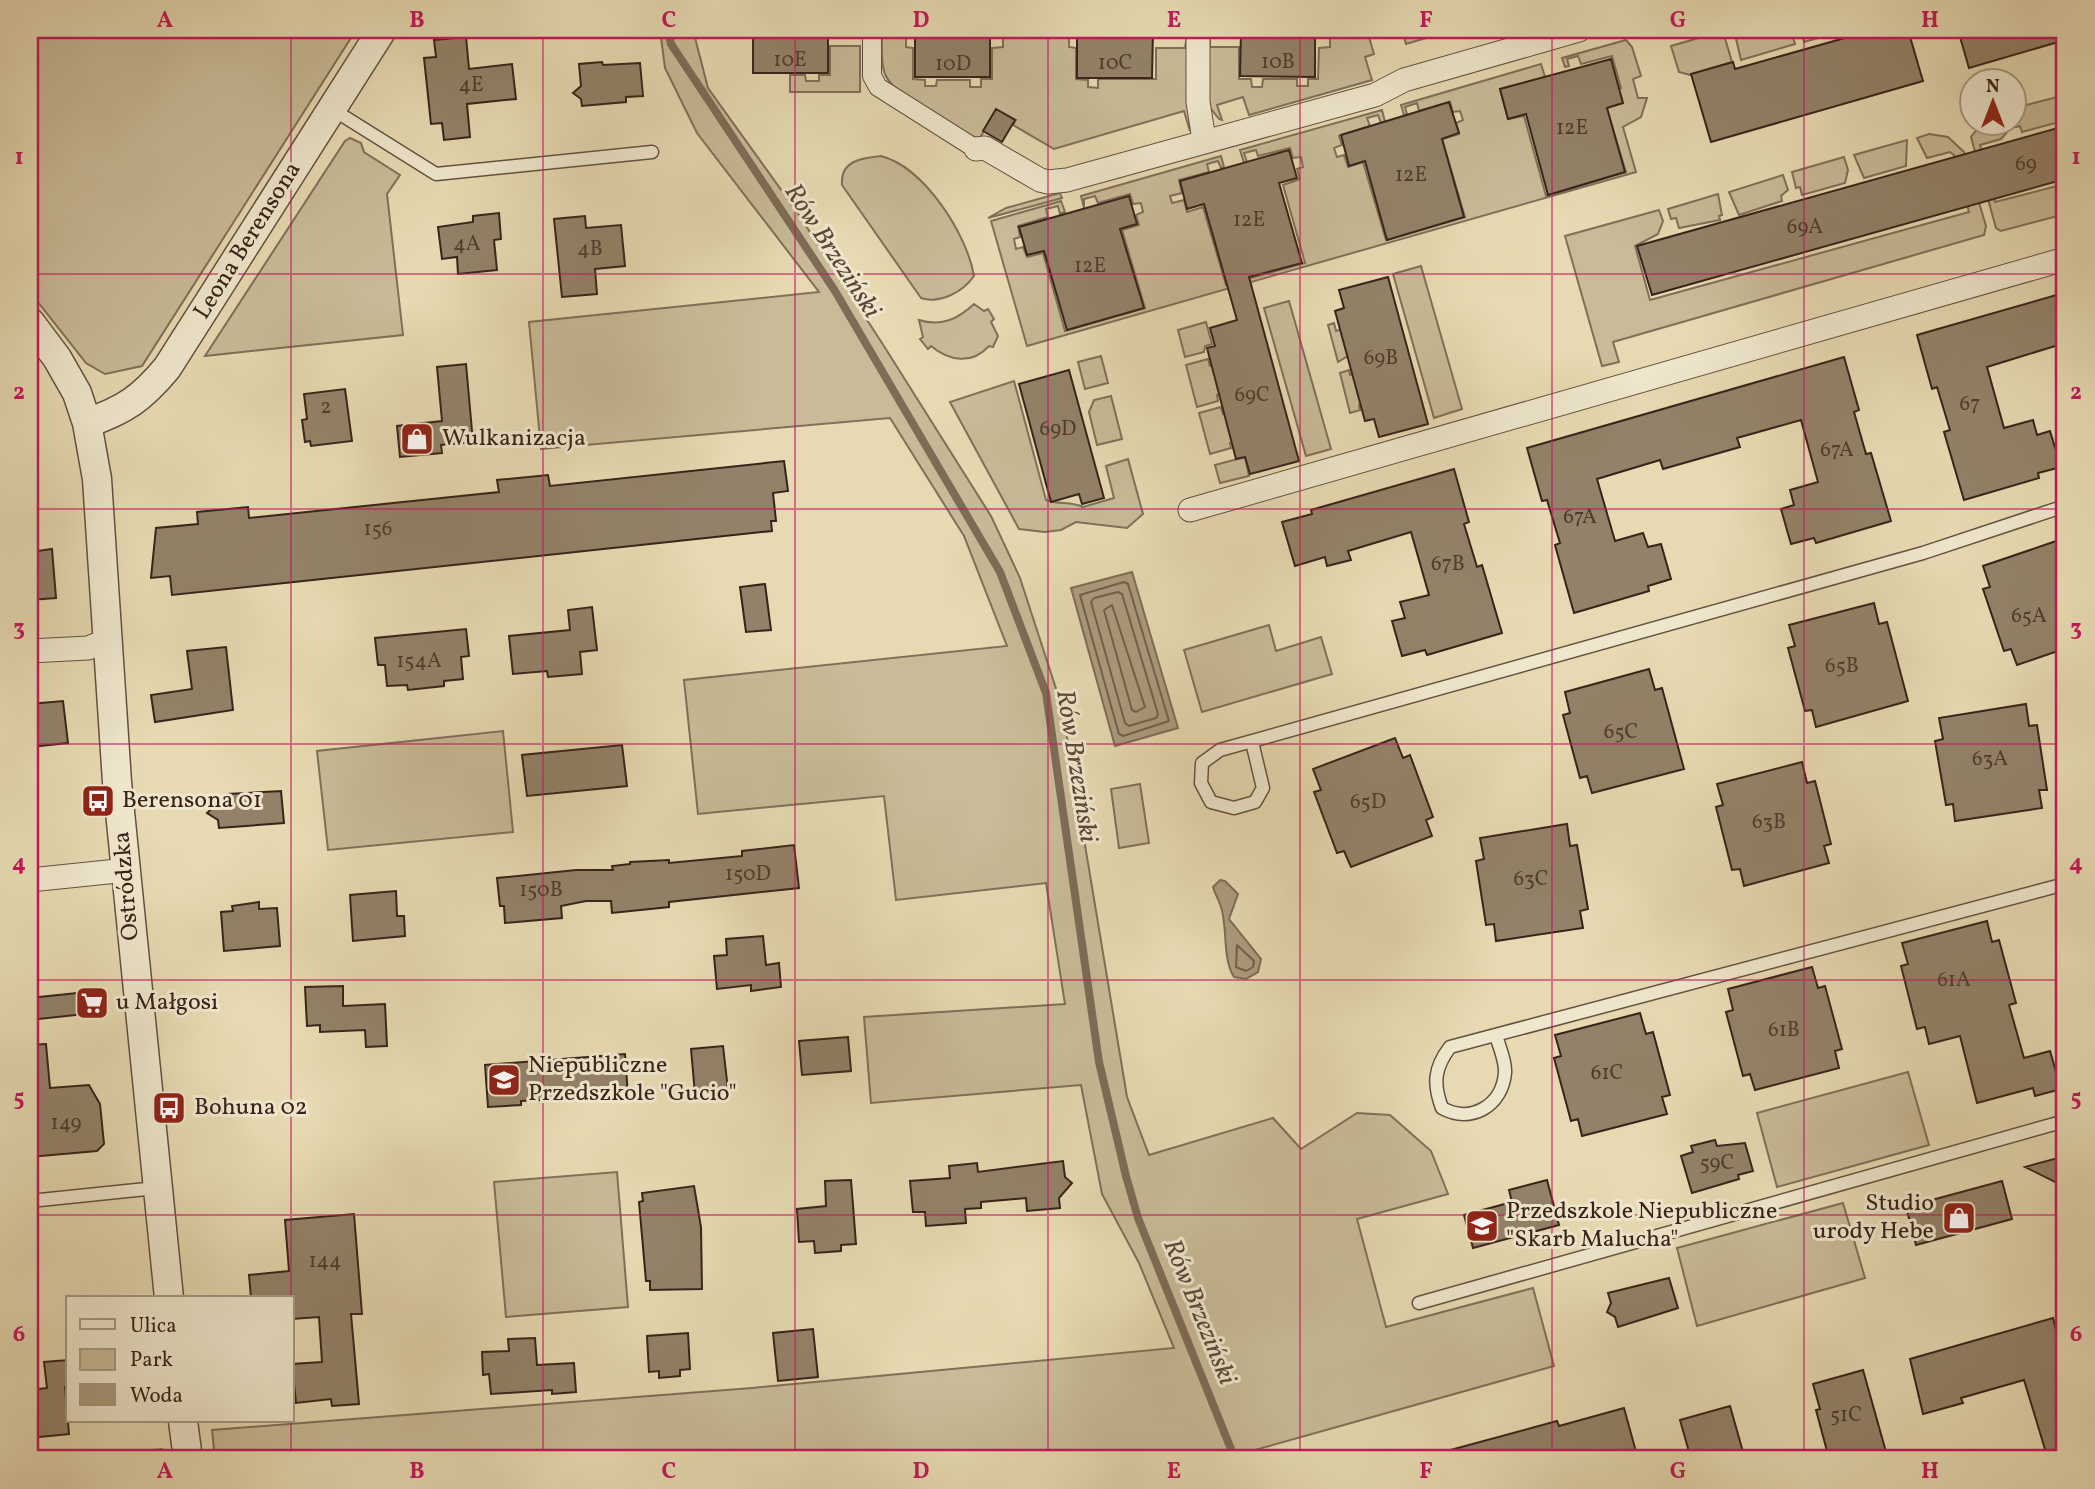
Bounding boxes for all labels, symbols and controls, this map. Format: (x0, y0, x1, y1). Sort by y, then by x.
text: A (157, 5, 173, 37)
text: B (409, 5, 425, 37)
text: C (662, 5, 676, 37)
text: D (913, 5, 930, 37)
text: E (1167, 5, 1181, 37)
text: F (1419, 5, 1433, 37)
text: G (1670, 5, 1686, 37)
text: H (1921, 5, 1939, 37)
house number: 10E (773, 46, 807, 75)
house number: 10B (1261, 48, 1295, 77)
house number: 10C (1098, 49, 1132, 78)
house number: 10D (935, 50, 971, 79)
north arrow (1958, 66, 2028, 136)
house number: 4E (458, 71, 484, 100)
text: N (1986, 74, 2000, 100)
house number: 12E (1556, 114, 1588, 143)
text: 1 (14, 142, 24, 174)
text: 1 (2071, 142, 2081, 174)
house number: 69 (2015, 150, 2037, 179)
street label: Leona Berensona (186, 156, 310, 326)
house number: 12E (1395, 161, 1427, 190)
water label: Rów Brzeziński (775, 177, 889, 326)
house number: 12E (1233, 206, 1265, 235)
house number: 69A (1787, 213, 1823, 242)
house number: 4A (453, 230, 481, 259)
house number: 4B (577, 235, 603, 264)
house number: 12E (1074, 252, 1106, 281)
house number: 69B (1364, 344, 1398, 373)
text: 2 (13, 377, 25, 409)
text: 2 (2070, 377, 2082, 409)
house number: 69C (1234, 381, 1270, 410)
house number: 67 (1960, 390, 1980, 419)
house number: 2 (320, 393, 332, 422)
house number: 69D (1040, 415, 1076, 444)
shop icon: Wulkanizacja (398, 420, 436, 458)
place label: Wulkanizacja (442, 422, 586, 456)
house number: 67A (1820, 436, 1854, 465)
house number: 67A (1563, 503, 1597, 532)
house number: 156 (364, 515, 392, 544)
house number: 67B (1431, 550, 1465, 579)
house number: 65A (2011, 602, 2047, 631)
text: 3 (13, 613, 25, 645)
text: 3 (2070, 613, 2082, 645)
house number: 154A (396, 647, 442, 676)
house number: 65B (1825, 652, 1859, 681)
water label: Rów Brzeziński (1046, 687, 1106, 845)
house number: 65C (1604, 718, 1638, 747)
house number: 63A (1972, 745, 2008, 774)
bus stop icon: Berensona 01 (79, 782, 117, 820)
place label: Berensona 01 (122, 784, 262, 818)
house number: 65D (1350, 788, 1386, 817)
house number: 63B (1752, 808, 1786, 837)
street label: Ostródzka (105, 830, 149, 942)
text: 4 (12, 848, 26, 880)
text: 4 (2069, 848, 2083, 880)
house number: 150D (725, 860, 771, 889)
house number: 63C (1514, 865, 1548, 894)
house number: 150B (519, 876, 563, 905)
house number: 61A (1937, 966, 1971, 995)
supermarket icon: u Małgosi (73, 984, 111, 1022)
place label: u Małgosi (116, 986, 218, 1020)
house number: 61B (1768, 1016, 1800, 1045)
place label: Niepubliczne Przedszkole "Gucio" (528, 1049, 737, 1111)
house number: 61C (1591, 1059, 1623, 1088)
school or university icon: Niepubliczne Przedszkole "Gucio" (485, 1061, 523, 1099)
text: 5 (13, 1083, 25, 1115)
text: 5 (2070, 1083, 2082, 1115)
bus stop icon: Bohuna 02 (150, 1089, 188, 1127)
place label: Bohuna 02 (194, 1091, 308, 1125)
house number: 149 (51, 1109, 82, 1138)
house number: 59C (1700, 1149, 1734, 1178)
place label: Studio urody Hebe (1813, 1187, 1934, 1249)
place label: Przedszkole Niepubliczne "Skarb Malucha" (1506, 1195, 1777, 1257)
shop icon: Studio urody Hebe (1940, 1199, 1978, 1237)
school or university icon: Przedszkole Niepubliczne "Skarb Malucha" (1463, 1207, 1501, 1245)
water label: Rów Brzeziński (1153, 1234, 1245, 1391)
house number: 144 (308, 1247, 342, 1276)
legend (66, 1296, 294, 1422)
text: Ulica (130, 1312, 177, 1341)
text: 6 (13, 1319, 25, 1351)
text: 6 (2070, 1319, 2082, 1351)
text: Park (130, 1346, 173, 1375)
text: Woda (130, 1382, 183, 1411)
house number: 51C (1830, 1401, 1862, 1430)
text: A (157, 1456, 173, 1488)
text: B (409, 1456, 425, 1488)
text: C (662, 1456, 676, 1488)
text: D (913, 1456, 930, 1488)
text: E (1167, 1456, 1181, 1488)
text: F (1419, 1456, 1433, 1488)
text: G (1670, 1456, 1686, 1488)
text: H (1921, 1456, 1939, 1488)

